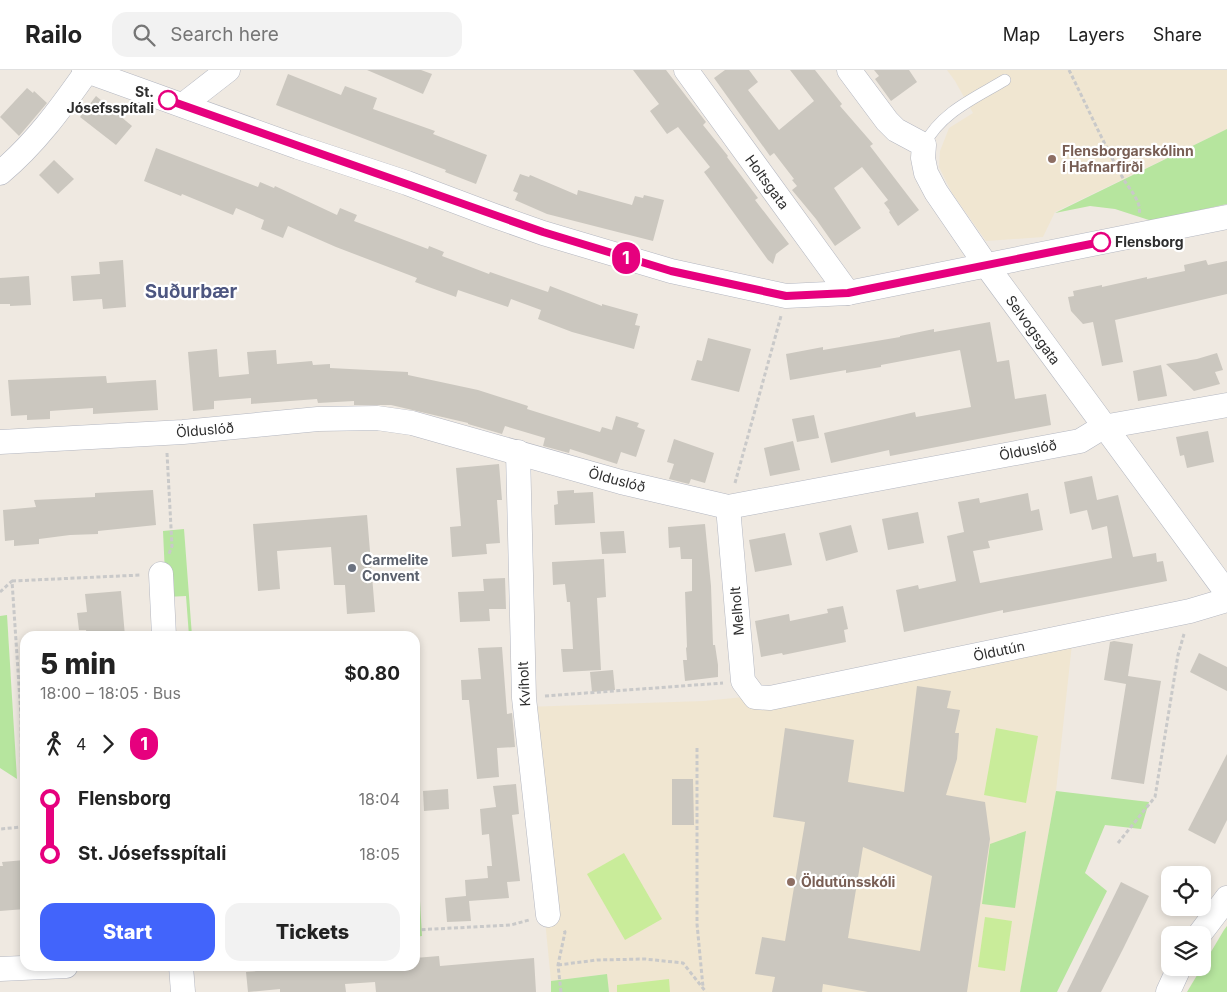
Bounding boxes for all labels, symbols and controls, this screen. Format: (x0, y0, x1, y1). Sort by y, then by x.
search box (112, 12, 462, 57)
text: Railo (25, 20, 82, 49)
icon: search (130, 21, 158, 49)
text: Search here (170, 23, 279, 46)
text: Map (1003, 24, 1040, 45)
text: Layers (1068, 24, 1125, 45)
text: Share (1153, 24, 1202, 45)
place label: St. Jósefsspítali (67, 83, 154, 116)
marker: St. Jósefsspítali (158, 90, 178, 110)
place label: Flensborgarskólinn í Hafnarfirði (1062, 142, 1194, 175)
street label: Holtsgata (742, 151, 793, 212)
marker: Flensborgarskólinn í Hafnarfirði (1046, 153, 1058, 165)
marker: Flensborg (1091, 232, 1111, 252)
place label: Flensborg (1115, 233, 1184, 250)
line badge: 1 (610, 242, 642, 274)
text: 1 (622, 247, 630, 268)
district label: Suðurbær (145, 280, 238, 303)
street label: Selvogsgata (1003, 292, 1064, 368)
street label: Ölduslóð (175, 418, 235, 441)
street label: Ölduslóð (998, 436, 1058, 463)
street label: Ölduslóð (587, 464, 647, 495)
place label: Carmelite Convent (362, 551, 428, 584)
marker: Carmelite Convent (346, 562, 358, 574)
street label: Melholt (726, 585, 747, 636)
street label: Öldutún (972, 637, 1026, 664)
text: 5 min (40, 647, 116, 681)
street label: Kvíholt (514, 661, 533, 707)
text: $0.80 (344, 662, 400, 685)
text: 18:00 – 18:05 · Bus (40, 683, 181, 703)
icon: walk (40, 730, 68, 758)
icon: forward (94, 730, 122, 758)
text: 1 (140, 733, 148, 754)
text: 4 (76, 734, 86, 754)
text: Flensborg (78, 787, 171, 810)
text: 18:04 (359, 789, 400, 809)
text: St. Jósefsspítali (78, 842, 226, 865)
text: 18:05 (359, 844, 400, 864)
map controls (1161, 866, 1211, 976)
button: locate (1161, 866, 1211, 916)
place label: Öldutúnsskóli (801, 873, 896, 890)
marker: Öldutúnsskóli (785, 876, 797, 888)
button: Start (40, 903, 215, 961)
button: Tickets (225, 903, 400, 961)
button: layers (1161, 926, 1211, 976)

